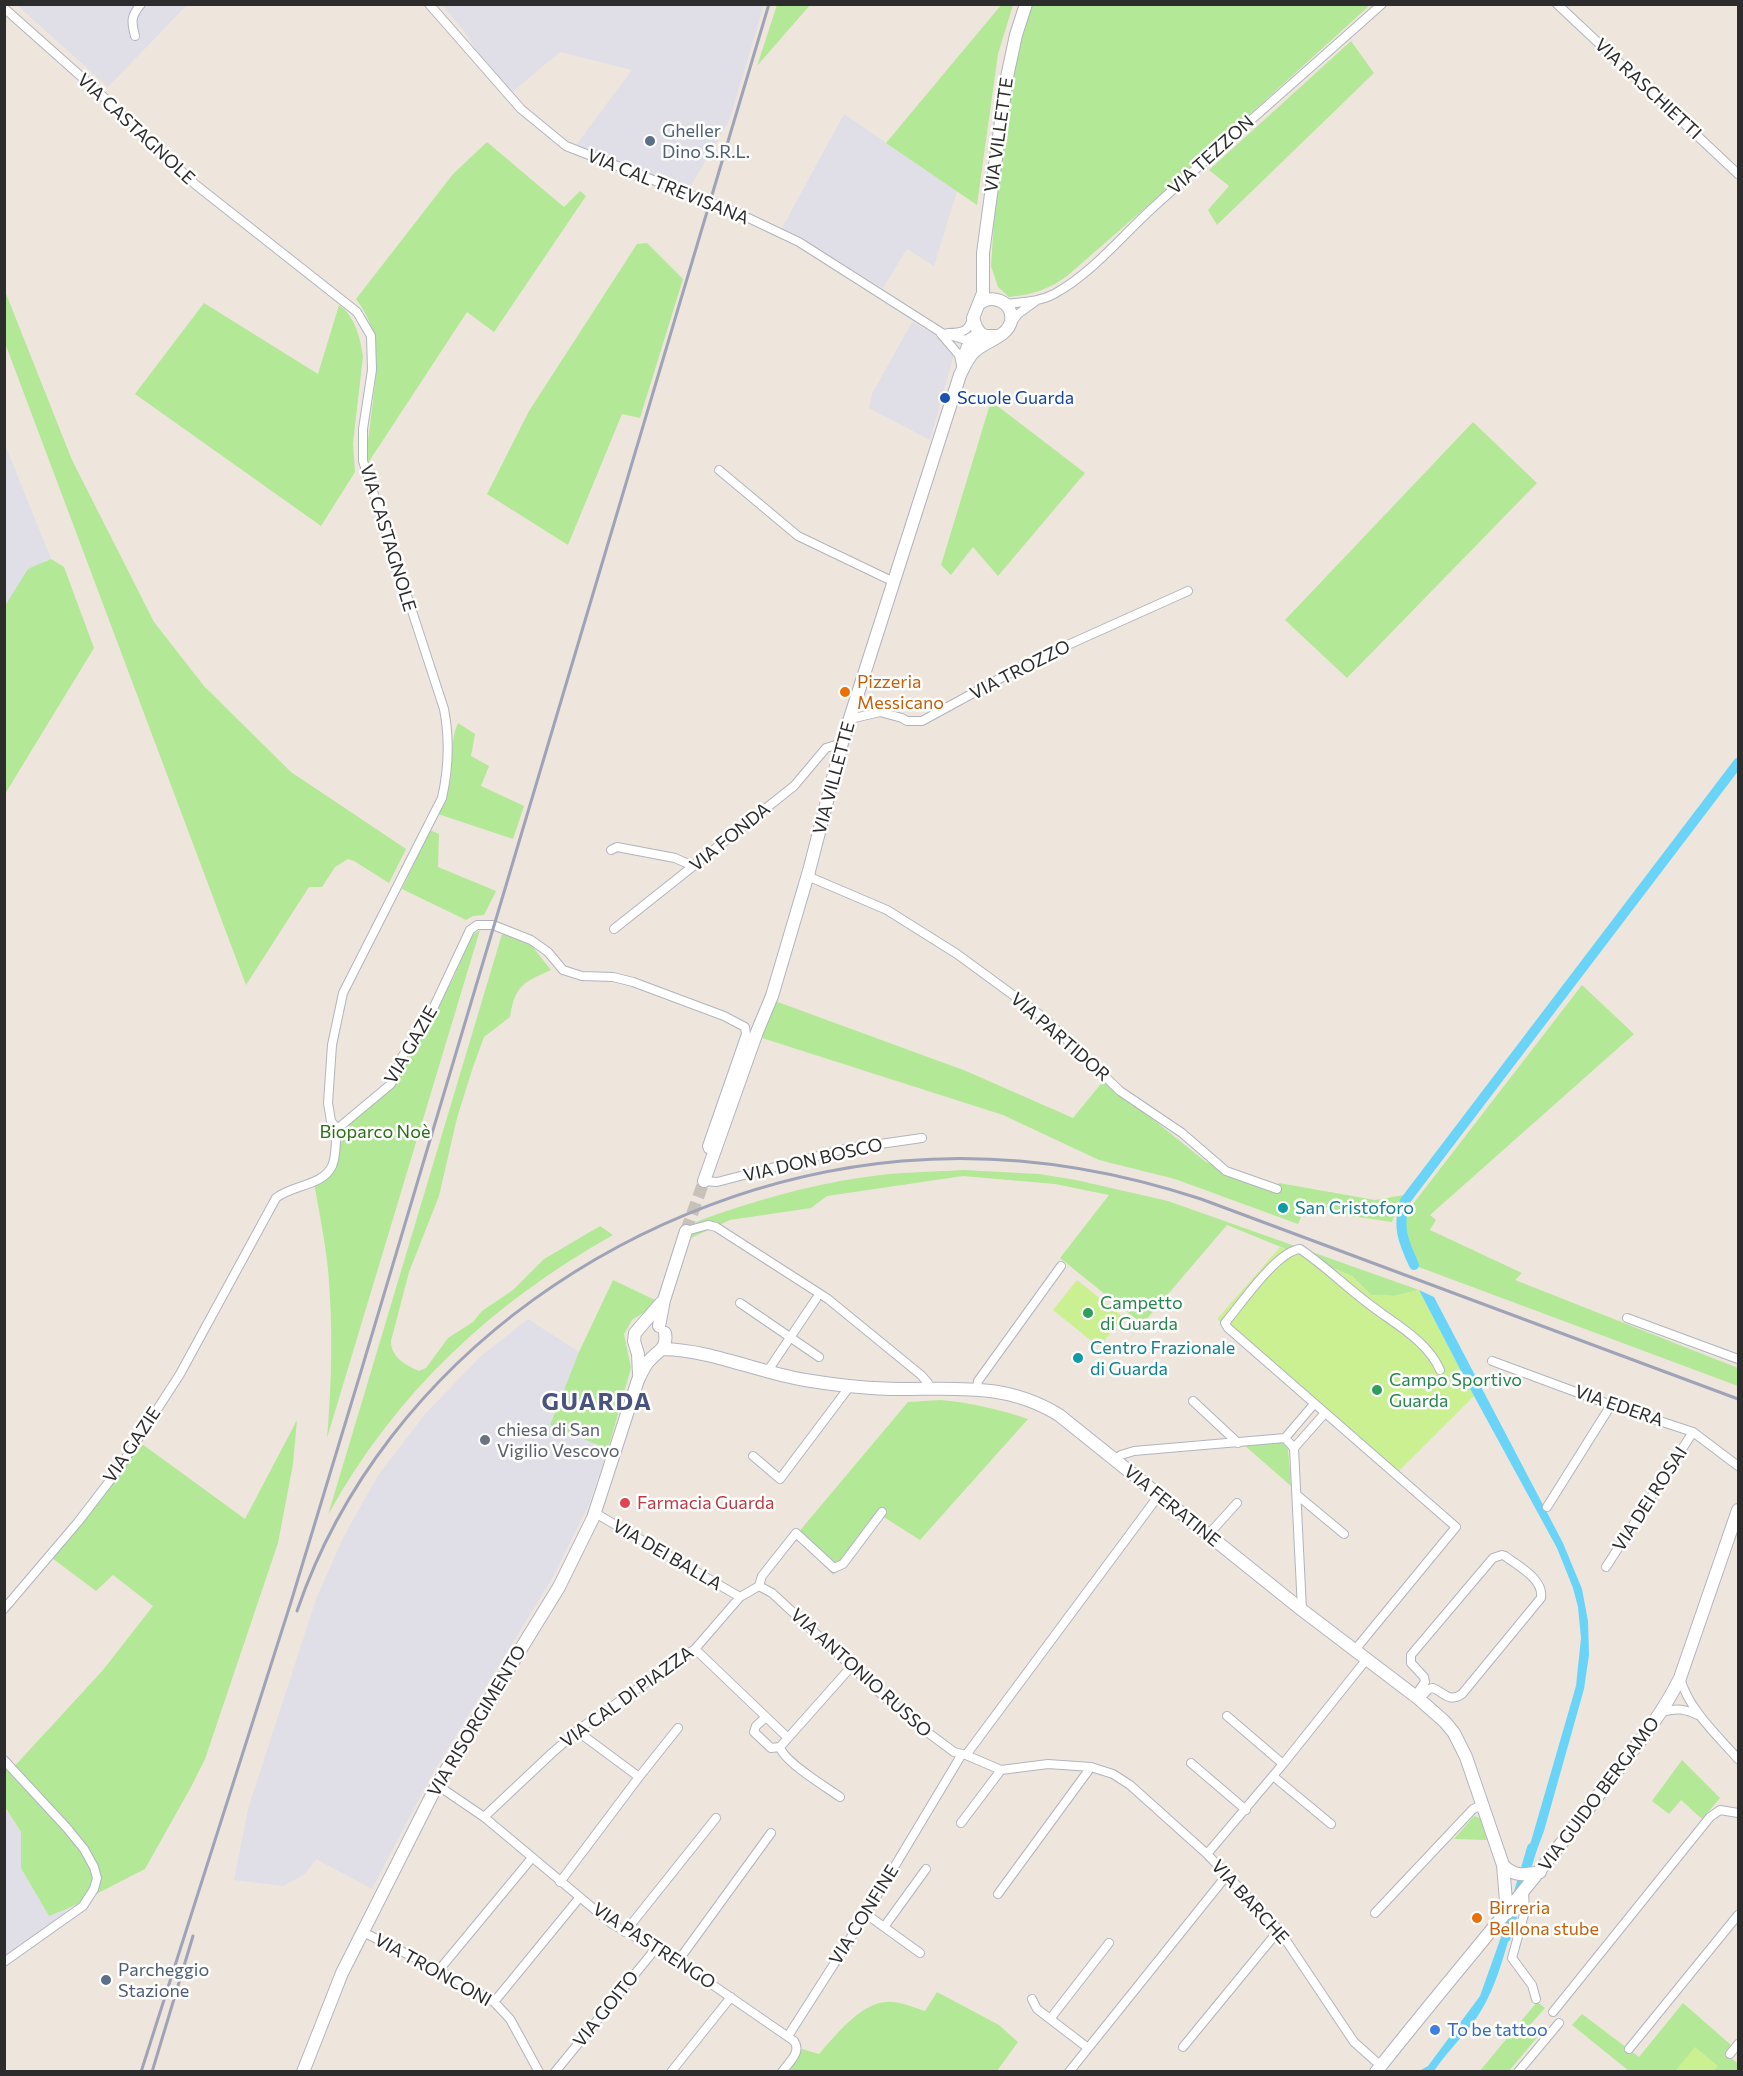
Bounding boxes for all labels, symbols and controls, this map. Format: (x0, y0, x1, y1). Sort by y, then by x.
street label: VIA RASCHIETTI (1590, 34, 1706, 144)
street label: VIA CASTAGNOLE (73, 69, 199, 189)
street label: VIA VILLETTE (980, 76, 1018, 194)
street label: VIA TEZZON (1164, 111, 1258, 199)
place label: Gheller Dino S.R.L. (662, 120, 750, 162)
marker: Gheller Dino S.R.L. (643, 134, 657, 148)
street label: VIA CAL TREVISANA (584, 145, 752, 229)
place label: Scuole Guarda (957, 387, 1074, 409)
marker: Scuole Guarda (938, 391, 952, 405)
street label: VIA CASTAGNOLE (355, 462, 421, 614)
street label: VIA TROZZO (966, 636, 1074, 704)
place label: Pizzeria Messicano (857, 671, 944, 714)
marker: Pizzeria Messicano (838, 685, 852, 699)
street label: VIA VILLETTE (809, 719, 859, 837)
street label: VIA FONDA (686, 798, 774, 876)
street label: VIA PARTIDOR (1006, 988, 1114, 1086)
street label: VIA GAZIE (380, 1002, 442, 1088)
park label: Bioparco Noè (320, 1121, 430, 1143)
street label: VIA DON BOSCO (741, 1133, 885, 1187)
place label: San Cristoforo (1295, 1197, 1414, 1219)
marker: San Cristoforo (1276, 1201, 1290, 1215)
place label: Campetto di Guarda (1100, 1292, 1183, 1334)
marker: Campetto di Guarda (1081, 1306, 1095, 1320)
place label: Centro Frazionale di Guarda (1090, 1337, 1235, 1380)
marker: Centro Frazionale di Guarda (1071, 1351, 1085, 1365)
place label: Campo Sportivo Guarda (1389, 1369, 1522, 1412)
street label: VIA EDERA (1572, 1381, 1666, 1431)
marker: Campo Sportivo Guarda (1370, 1383, 1384, 1397)
district label: GUARDA (541, 1388, 653, 1416)
street label: VIA GAZIE (99, 1403, 165, 1487)
place label: chiesa di San Vigilio Vescovo (497, 1419, 620, 1462)
marker: chiesa di San Vigilio Vescovo (478, 1433, 492, 1447)
street label: VIA DEI ROSAI (1608, 1443, 1692, 1555)
street label: VIA FERATINE (1119, 1460, 1225, 1552)
place label: Farmacia Guarda (637, 1492, 774, 1514)
marker: Farmacia Guarda (618, 1496, 632, 1510)
street label: VIA DEI BALLA (608, 1515, 726, 1595)
street label: VIA ANTONIO RUSSO (786, 1604, 936, 1742)
street label: VIA RISORGIMENTO (423, 1641, 531, 1801)
street label: VIA CAL DI PIAZZA (556, 1642, 698, 1752)
street label: VIA GUIDO BERGAMO (1534, 1713, 1664, 1875)
street label: VIA BARCHE (1207, 1856, 1293, 1948)
street label: VIA CONFINE (825, 1861, 903, 1969)
place label: Birreria Bellona stube (1489, 1897, 1599, 1940)
street label: VIA PASTRENGO (589, 1898, 719, 1994)
marker: Birreria Bellona stube (1470, 1911, 1484, 1925)
street label: VIA TRONCONI (371, 1929, 495, 2011)
place label: Parcheggio Stazione (118, 1959, 209, 2002)
street label: VIA GOITO (569, 1967, 643, 2051)
marker: Parcheggio Stazione (99, 1973, 113, 1987)
place label: To be tattoo (1447, 2019, 1548, 2041)
marker: To be tattoo (1428, 2023, 1442, 2037)

